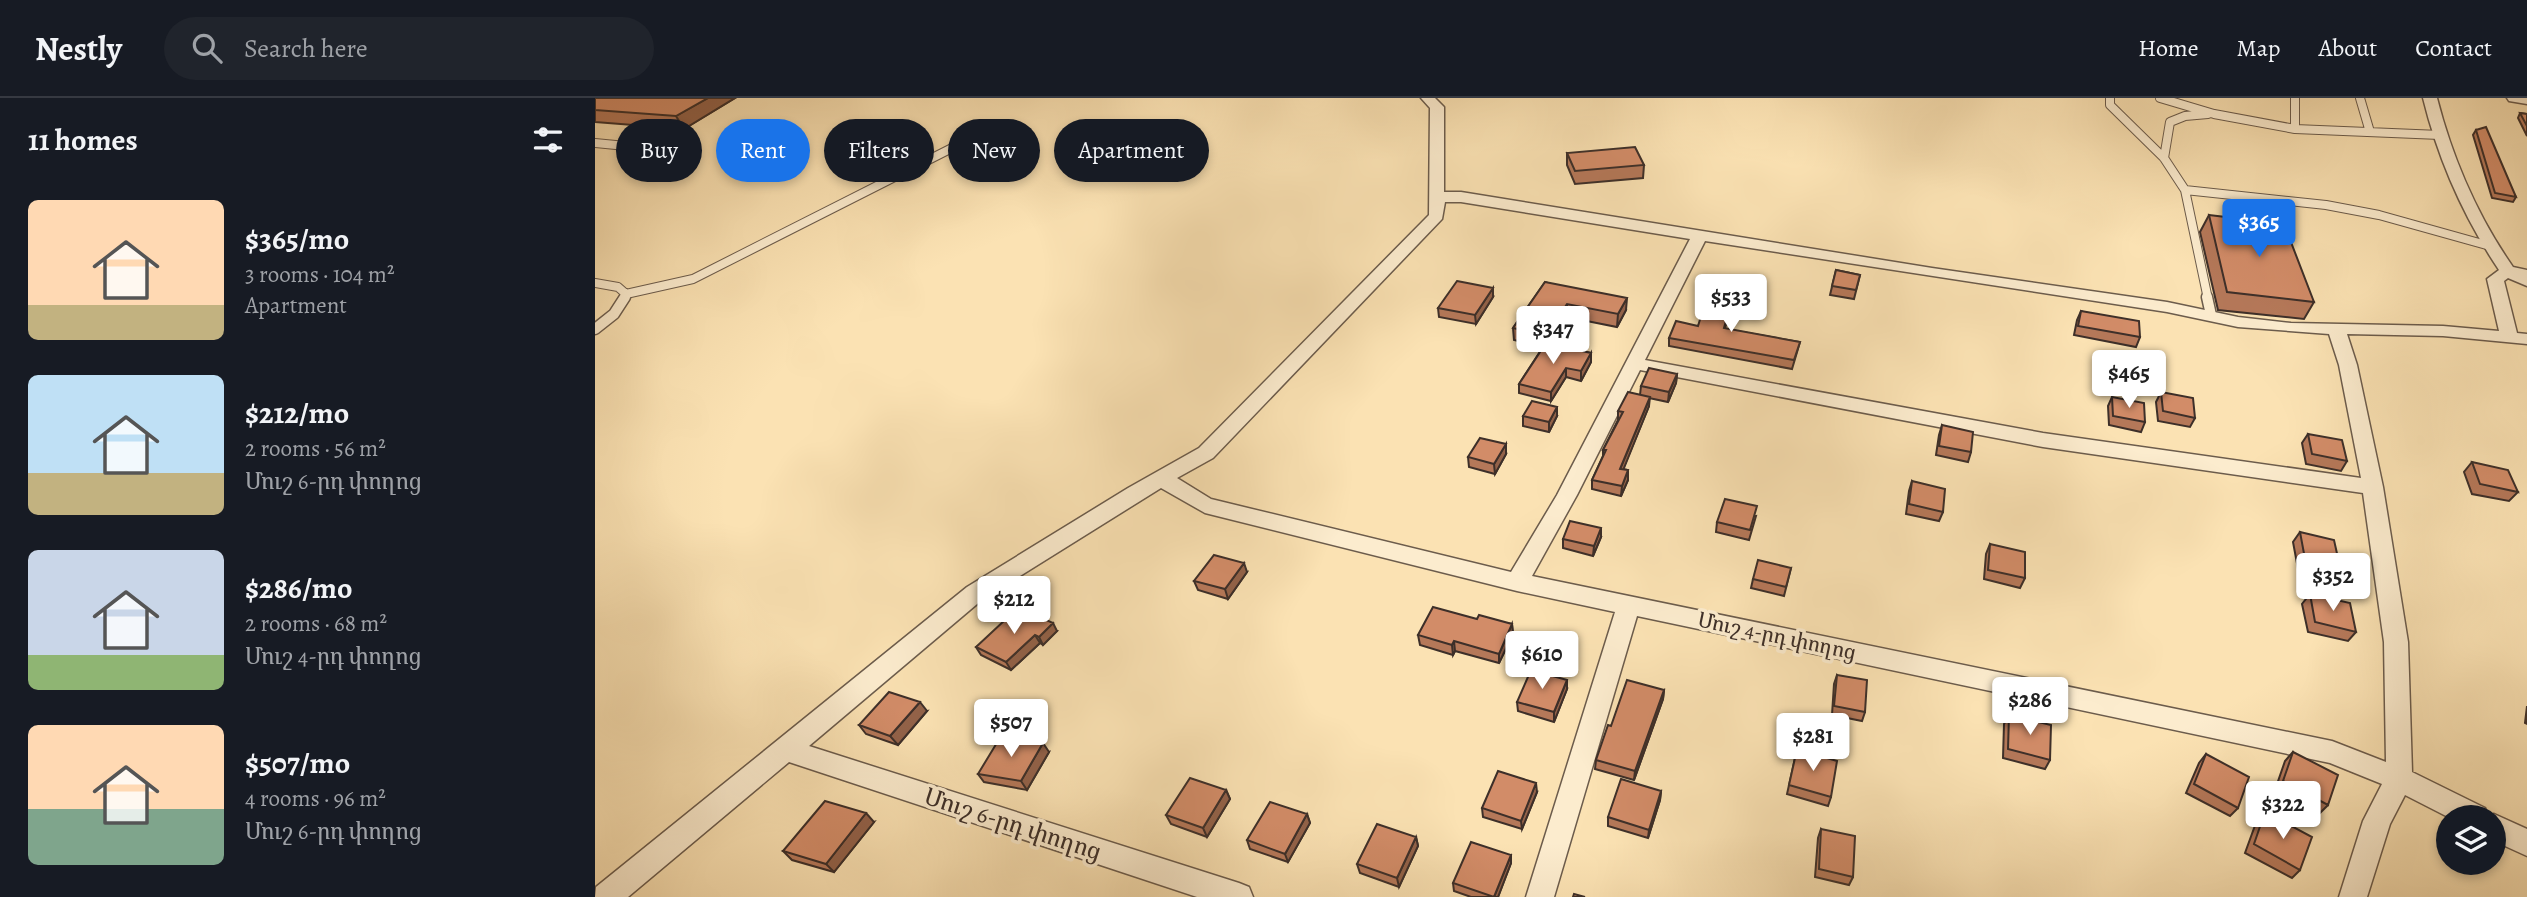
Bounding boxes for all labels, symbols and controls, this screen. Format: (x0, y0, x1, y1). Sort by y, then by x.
search box (164, 17, 654, 80)
text: Nestly (35, 26, 122, 71)
icon: search (188, 29, 226, 67)
text: Search here (244, 31, 368, 66)
text: Home (2138, 32, 2199, 64)
text: Map (2237, 32, 2281, 64)
text: About (2319, 32, 2377, 64)
text: Contact (2415, 32, 2492, 64)
chip: Buy (616, 119, 702, 182)
chip: Rent (716, 119, 810, 182)
chip: Filters (824, 119, 934, 182)
chip: New (948, 119, 1040, 182)
chip: Apartment (1054, 119, 1209, 182)
text: 11 homes (28, 120, 138, 160)
icon: filters (529, 121, 567, 159)
pin: $365 (2218, 200, 2300, 259)
text: $365 (2238, 206, 2280, 237)
text: $365/mo (245, 219, 349, 259)
icon: home (84, 228, 168, 312)
text: 3 rooms · 104 m² (245, 259, 394, 290)
pin: $533 (1690, 274, 1772, 334)
text: $533 (1711, 281, 1751, 312)
text: Apartment (245, 290, 347, 321)
pin: $347 (1512, 306, 1594, 366)
text: $347 (1532, 313, 1574, 344)
pin: $465 (2088, 350, 2170, 410)
text: $465 (2108, 357, 2150, 388)
text: $212/mo (245, 393, 349, 433)
icon: home (84, 403, 168, 487)
text: 2 rooms · 56 m² (245, 433, 386, 464)
text: Մուշ 6-րդ փողոց (245, 466, 422, 497)
pin: $352 (2292, 554, 2374, 613)
text: $352 (2312, 560, 2354, 591)
text: $286/mo (245, 568, 352, 608)
pin: $212 (973, 576, 1055, 636)
icon: home (84, 578, 168, 662)
text: $212 (993, 583, 1035, 614)
street label: Մուշ 4-րդ փողոց (1695, 606, 1859, 666)
text: 2 rooms · 68 m² (245, 608, 387, 639)
pin: $610 (1501, 632, 1583, 691)
text: $610 (1521, 638, 1563, 669)
text: Մուշ 4-րդ փողոց (245, 641, 422, 672)
pin: $286 (1989, 678, 2071, 737)
text: $286 (2008, 684, 2052, 715)
pin: $507 (970, 700, 1052, 759)
text: $507 (990, 706, 1032, 737)
pin: $281 (1772, 714, 1854, 773)
text: $281 (1792, 720, 1834, 751)
text: $507/mo (245, 743, 350, 783)
icon: home (84, 753, 168, 837)
street label: Մուշ 6-րդ փողոց (920, 780, 1106, 868)
pin: $322 (2242, 782, 2324, 841)
text: 4 rooms · 96 m² (245, 783, 386, 814)
text: $322 (2262, 788, 2304, 819)
map controls (2436, 805, 2506, 875)
button: layers (2436, 805, 2506, 875)
text: Մուշ 6-րդ փողոց (245, 816, 422, 847)

